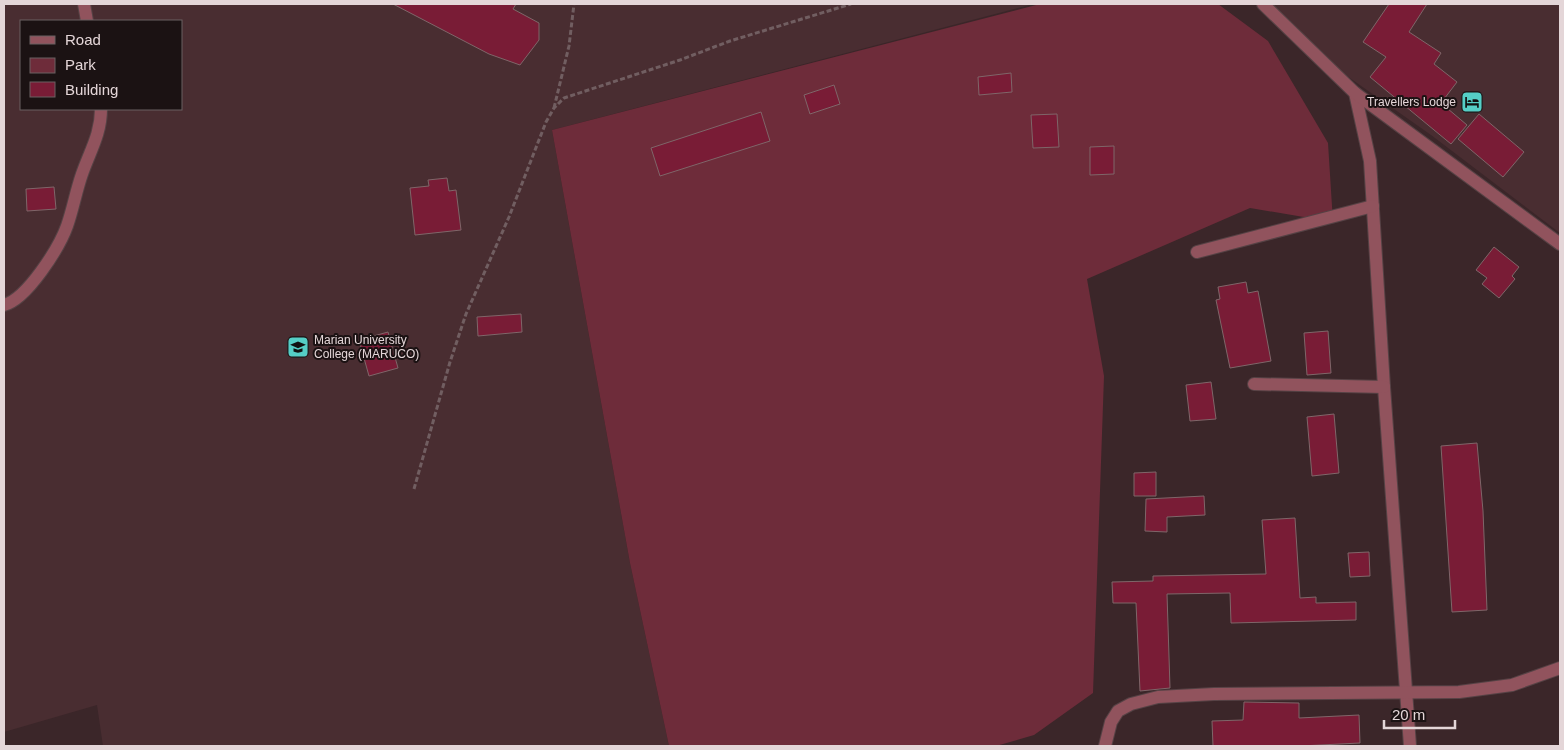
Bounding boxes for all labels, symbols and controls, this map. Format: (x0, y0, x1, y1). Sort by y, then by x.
legend (20, 20, 182, 110)
text: Road (65, 31, 101, 48)
text: Park (65, 56, 96, 73)
text: Building (65, 81, 118, 98)
hotel icon: Travellers Lodge (1460, 90, 1484, 114)
place label: Travellers Lodge (1367, 95, 1456, 109)
place label: Marian University College (MARUCO) (314, 333, 419, 361)
school or university icon: Marian University College (MARUCO) (286, 335, 310, 359)
scale bar (1384, 698, 1455, 730)
text: 20 m (1392, 706, 1425, 723)

